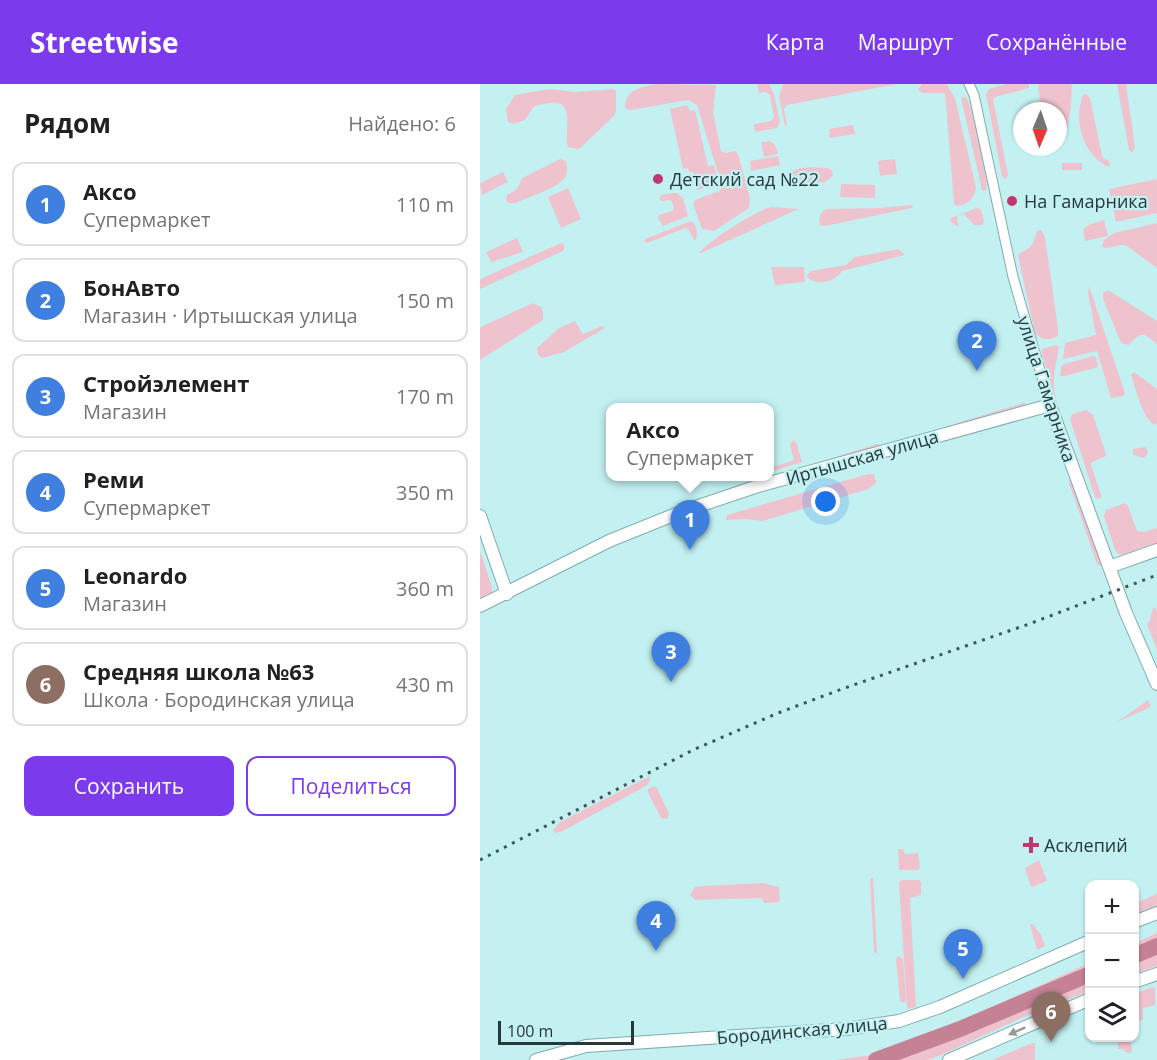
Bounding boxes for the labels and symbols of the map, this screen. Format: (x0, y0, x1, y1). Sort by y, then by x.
north arrow (1013, 102, 1067, 156)
place label: Детский сад №22 (670, 167, 819, 191)
marker: Детский сад №22 (651, 172, 665, 186)
place label: На Гамарника (1024, 189, 1148, 213)
marker: На Гамарника (1005, 194, 1019, 208)
street label: улица Гамарника (1012, 313, 1082, 465)
pin: 2 (958, 322, 996, 371)
street label: Иртышская улица (783, 424, 941, 490)
your location (811, 487, 840, 516)
pin: 1 (670, 500, 710, 550)
pin: 3 (652, 632, 690, 682)
place label: Асклепий (1044, 833, 1128, 857)
marker: Асклепий (1022, 836, 1040, 854)
pin: 4 (636, 902, 675, 951)
pin: 5 (944, 930, 982, 979)
pin: 6 (1032, 992, 1070, 1042)
street label: Бородинская улица (716, 1011, 888, 1049)
scale bar (498, 1018, 634, 1046)
one-way arrow (1007, 1026, 1025, 1036)

